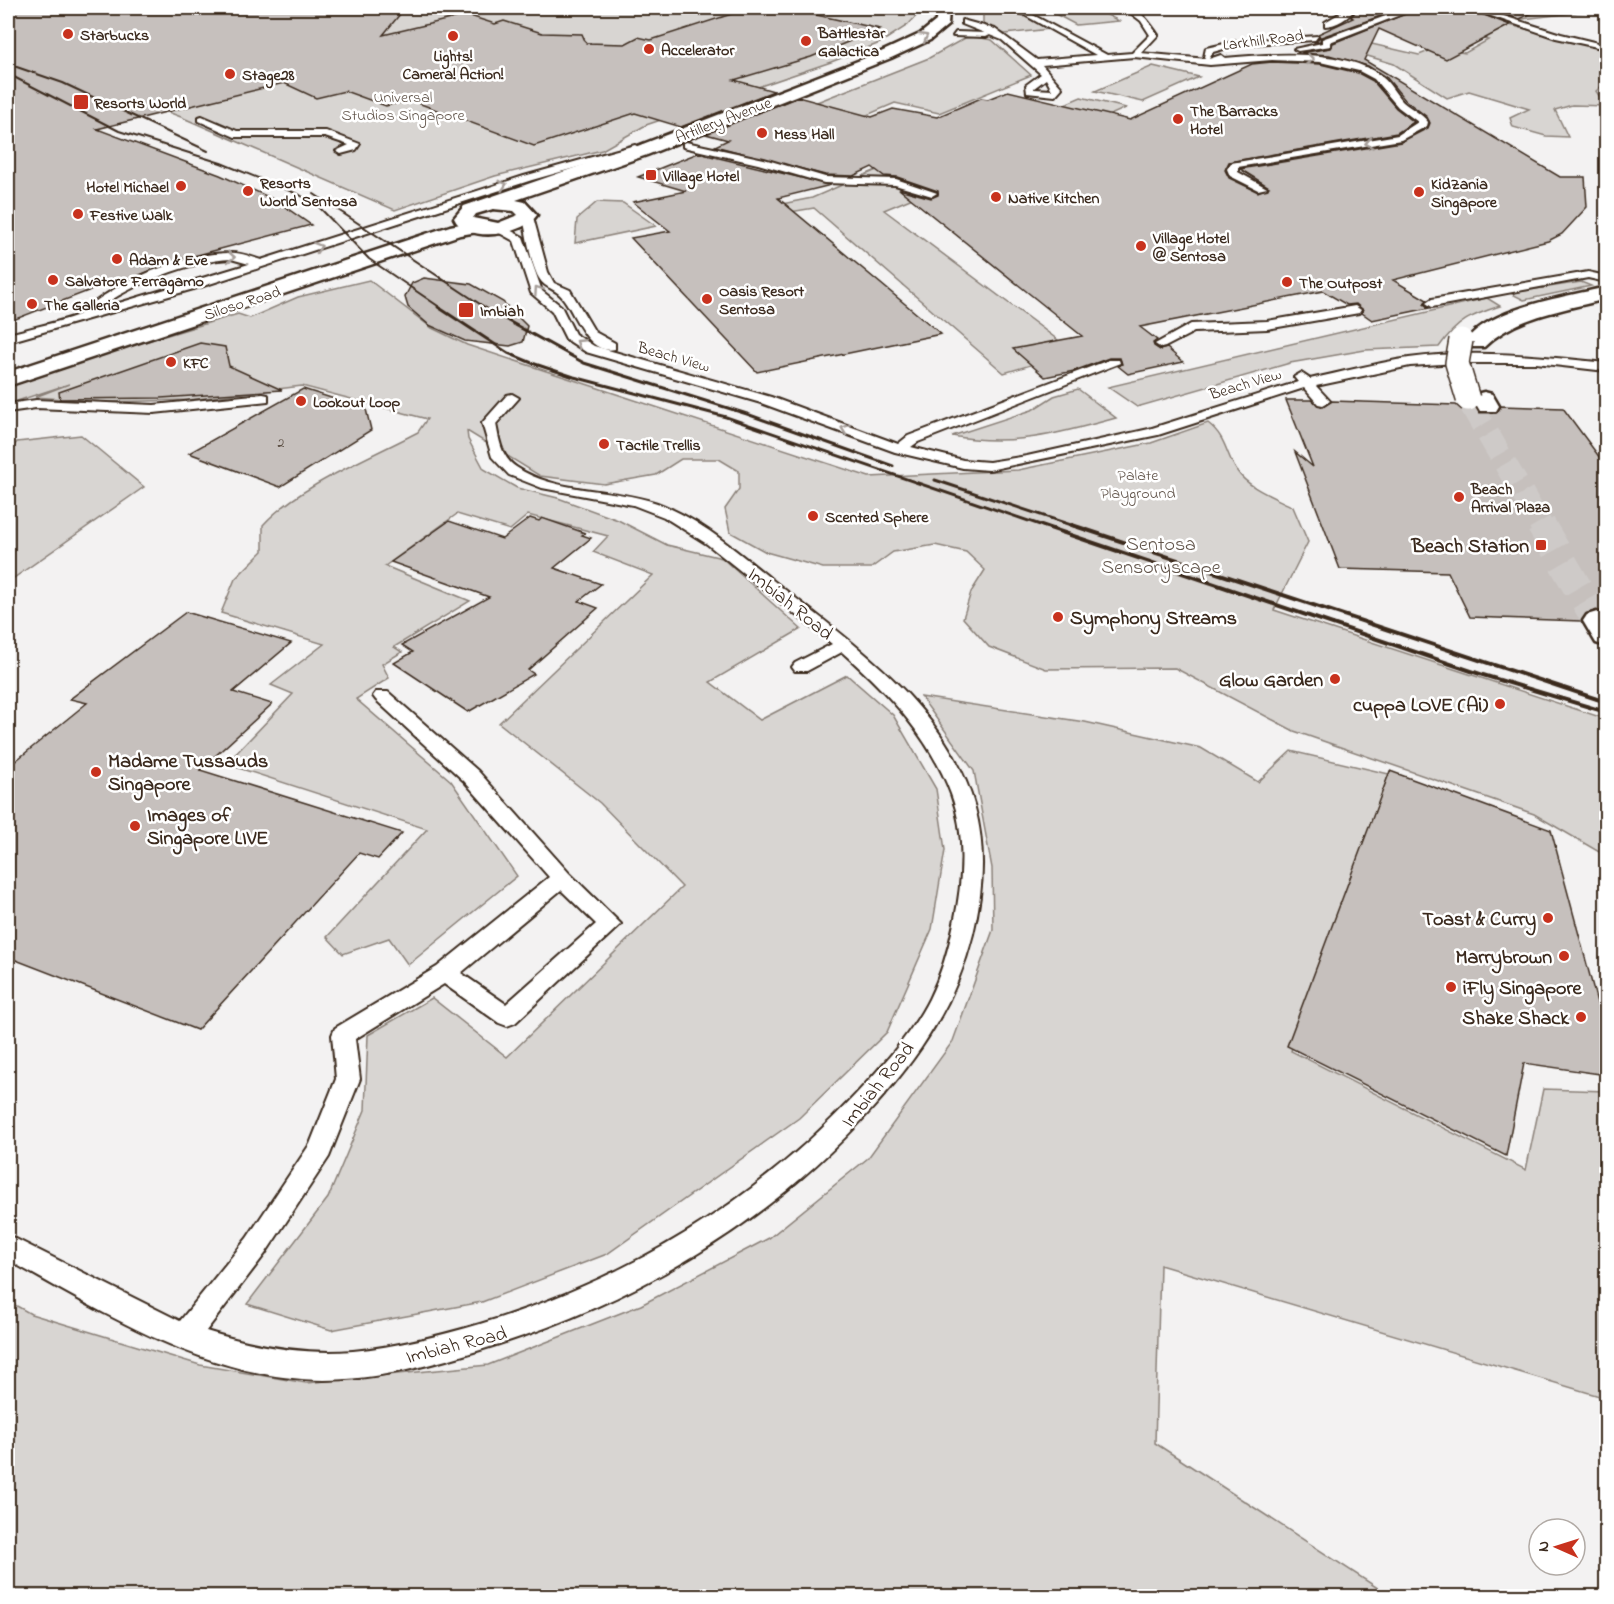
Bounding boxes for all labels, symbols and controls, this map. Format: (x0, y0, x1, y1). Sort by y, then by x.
place label: Battlestar Galactica (817, 22, 886, 64)
place label: Starbucks (80, 24, 149, 48)
street label: Larkhill Road (1221, 24, 1305, 58)
marker: Starbucks (61, 27, 75, 41)
marker: Lights! Camera! Action! (446, 29, 460, 43)
one-way arrow (918, 33, 928, 44)
marker: Battlestar Galactica (799, 34, 813, 48)
place label: Accelerator (661, 39, 735, 63)
marker: Accelerator (642, 42, 656, 56)
place label: Lights! Camera! Action! (403, 45, 504, 87)
one-way arrow (1306, 53, 1315, 65)
place label: Stage28 (242, 64, 295, 89)
marker: Stage28 (223, 67, 237, 81)
park label: Universal Studios Singapore (341, 86, 465, 128)
street label: Artillery Avenue (672, 91, 776, 150)
place label: Resorts World (93, 92, 186, 116)
marker: Resorts World (72, 93, 90, 111)
place label: The Barracks Hotel (1190, 100, 1278, 142)
marker: The Barracks Hotel (1171, 112, 1185, 126)
place label: Mess Hall (774, 123, 835, 147)
marker: Mess Hall (755, 126, 769, 140)
one-way arrow (1364, 136, 1374, 149)
place label: Village Hotel (662, 165, 740, 190)
marker: Village Hotel (644, 168, 658, 182)
place label: Resorts World Sentosa (259, 172, 358, 214)
place label: KidZania Singapore (1431, 173, 1498, 216)
place label: Hotel Michael (86, 176, 169, 200)
marker: Hotel Michael (174, 179, 188, 193)
one-way arrow (497, 180, 508, 193)
marker: Resorts World Sentosa (241, 184, 255, 198)
marker: KidZania Singapore (1412, 185, 1426, 199)
place label: Native Kitchen (1008, 187, 1099, 211)
marker: Native Kitchen (989, 190, 1003, 204)
place label: Festive Walk (89, 204, 173, 228)
marker: Festive Walk (71, 207, 85, 221)
place label: Village Hotel @ Sentosa (1152, 227, 1230, 269)
marker: Village Hotel @ Sentosa (1134, 239, 1148, 253)
one-way arrow (312, 242, 323, 254)
place label: Adam & Eve (129, 249, 209, 273)
one-way arrow (227, 251, 236, 264)
marker: Adam & Eve (110, 252, 124, 266)
place label: Salvatore Ferragamo (65, 270, 204, 295)
place label: The Outpost (1299, 272, 1383, 296)
marker: Salvatore Ferragamo (46, 273, 60, 287)
marker: The Outpost (1280, 275, 1294, 289)
street label: Siloso Road (201, 280, 284, 328)
place label: Oasis Resort Sentosa (719, 280, 805, 322)
one-way arrow (534, 285, 545, 296)
marker: Oasis Resort Sentosa (700, 292, 714, 306)
place label: The Galleria (44, 294, 120, 318)
marker: The Galleria (25, 297, 39, 311)
place label: Imbiah (480, 300, 524, 324)
marker: Imbiah (457, 301, 475, 319)
street label: Beach View (634, 336, 712, 380)
one-way arrow (576, 339, 587, 350)
place label: KFC (183, 352, 209, 376)
marker: KFC (164, 355, 178, 369)
street label: Beach View (1206, 363, 1285, 408)
place label: Lookout Loop (313, 391, 400, 415)
marker: Lookout Loop (294, 394, 308, 408)
one-way arrow (840, 424, 851, 436)
house number: 2 (278, 433, 285, 454)
place label: Tactile Trellis (616, 434, 701, 458)
marker: Tactile Trellis (597, 437, 611, 451)
park label: Palate Playground (1101, 464, 1176, 506)
place label: Beach Arrival Plaza (1470, 478, 1550, 520)
marker: Beach Arrival Plaza (1452, 490, 1466, 504)
place label: Scented Sphere (825, 506, 929, 530)
marker: Scented Sphere (806, 509, 820, 523)
park label: Sentosa Sensoryscape (1101, 531, 1221, 583)
place label: Beach Station (1410, 533, 1529, 562)
marker: Beach Station (1534, 538, 1548, 552)
street label: Imbiah Road (740, 561, 839, 649)
place label: Symphony Streams (1070, 605, 1237, 635)
marker: Symphony Streams (1051, 610, 1065, 624)
place label: Glow Garden (1219, 667, 1323, 696)
marker: Glow Garden (1328, 672, 1342, 686)
place label: cuppa LOVE (Ai) (1353, 692, 1488, 721)
marker: cuppa LOVE (Ai) (1493, 697, 1507, 711)
place label: Madame Tussauds Singapore (108, 748, 268, 801)
marker: Madame Tussauds Singapore (89, 765, 103, 779)
place label: Images of Singapore LIVE (147, 802, 268, 855)
marker: Images of Singapore LIVE (128, 819, 142, 833)
place label: Toast & Curry (1422, 906, 1536, 936)
marker: Toast & Curry (1541, 911, 1555, 925)
place label: Marrybrown (1455, 944, 1552, 974)
marker: Marrybrown (1557, 949, 1571, 963)
place label: iFly Singapore (1463, 975, 1583, 1005)
marker: iFly Singapore (1444, 980, 1458, 994)
place label: Shake Shack (1462, 1005, 1570, 1034)
marker: Shake Shack (1574, 1010, 1588, 1024)
street label: Imbiah Road (835, 1036, 923, 1135)
street label: Imbiah Road (403, 1320, 510, 1373)
north arrow (1527, 1517, 1587, 1577)
text: N (1532, 1540, 1556, 1552)

